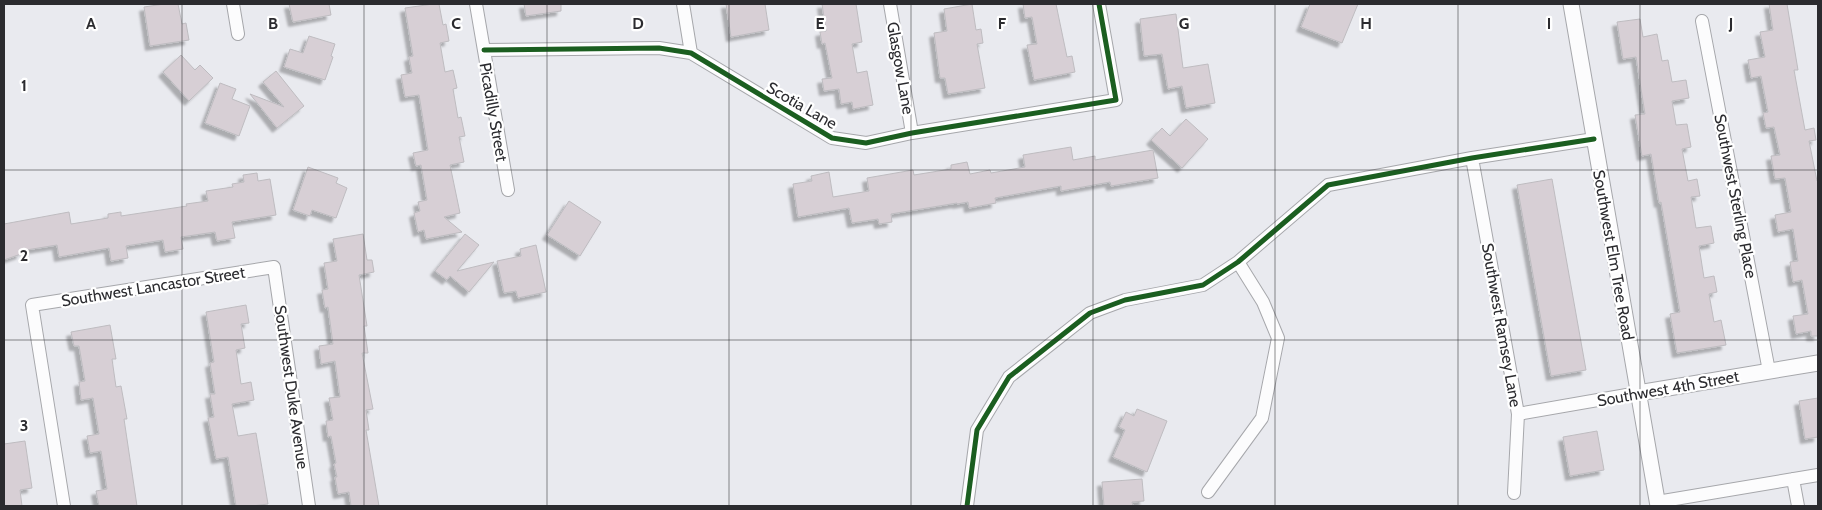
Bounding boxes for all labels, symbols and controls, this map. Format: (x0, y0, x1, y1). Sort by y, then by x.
text: A (86, 14, 96, 33)
text: B (268, 14, 278, 33)
text: C (451, 14, 461, 33)
text: D (632, 14, 644, 33)
text: E (815, 14, 825, 33)
text: F (998, 14, 1007, 33)
text: G (1179, 14, 1189, 33)
text: H (1360, 14, 1372, 33)
text: I (1547, 14, 1551, 33)
text: J (1728, 14, 1733, 33)
street label: Glasgow Lane (883, 20, 918, 116)
street label: Picadilly Street (475, 61, 512, 164)
text: 1 (21, 76, 27, 95)
street label: Scotia Lane (763, 78, 840, 133)
street label: Southwest Sterling Place (1710, 112, 1761, 280)
street label: Southwest Elm Tree Road (1589, 168, 1638, 342)
street label: Southwest Ramsey Lane (1478, 242, 1525, 409)
text: 2 (20, 246, 28, 265)
street label: Southwest Lancastor Street (60, 262, 247, 310)
street label: Southwest Duke Avenue (271, 304, 312, 470)
street label: Southwest 4th Street (1596, 367, 1741, 410)
text: 3 (20, 416, 28, 435)

